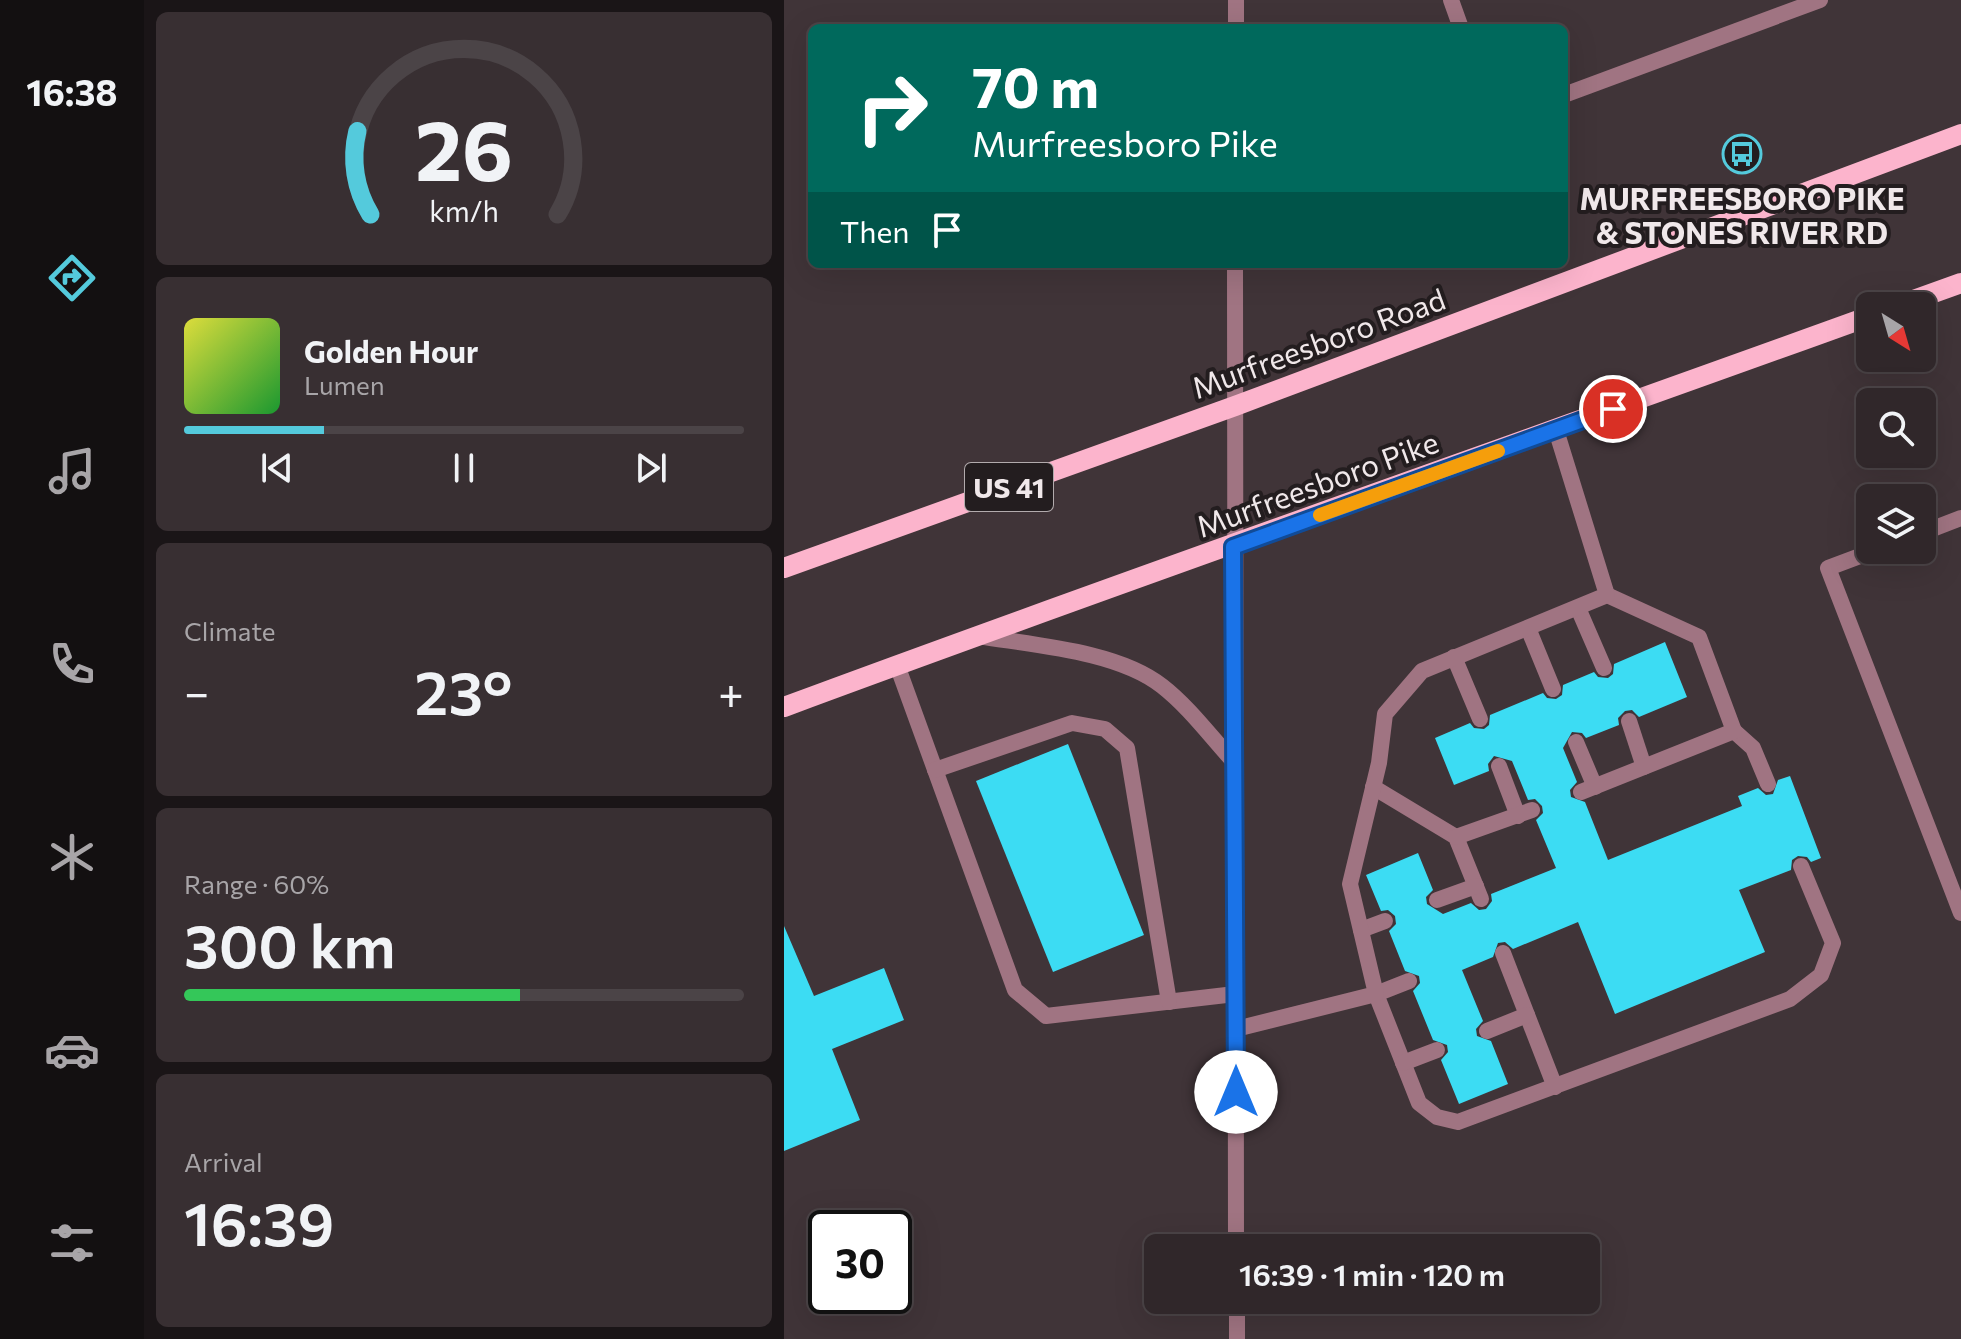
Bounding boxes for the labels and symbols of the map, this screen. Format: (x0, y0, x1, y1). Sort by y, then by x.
bus stop icon: MURFREESBORO PIKE & STONES RIVER RD (1721, 133, 1763, 175)
place label: MURFREESBORO PIKE & STONES RIVER RD (1579, 179, 1905, 250)
street label: Murfreesboro Road (1186, 279, 1450, 405)
north arrow (1856, 292, 1936, 372)
pin (1579, 375, 1647, 443)
street label: Murfreesboro Pike (1191, 422, 1443, 544)
road number: US 41 (965, 463, 1053, 511)
position arrow (1194, 1050, 1278, 1134)
speed limit sign: 30 (808, 1210, 912, 1314)

